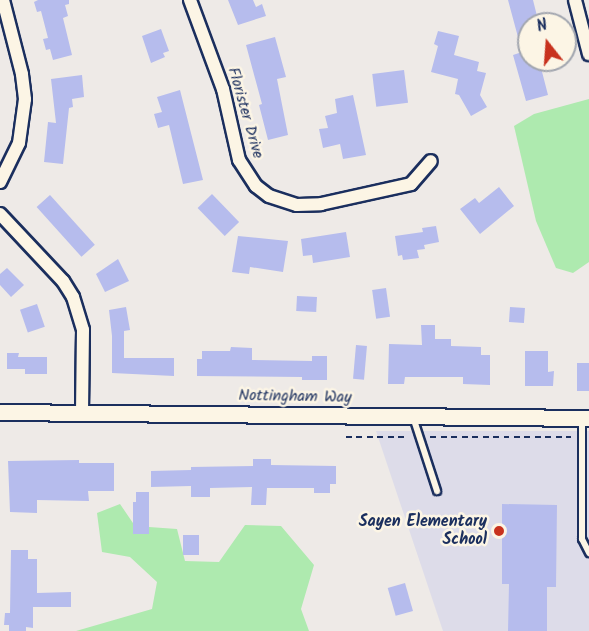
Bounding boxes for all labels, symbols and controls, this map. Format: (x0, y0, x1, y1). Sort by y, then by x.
north arrow (517, 12, 577, 72)
text: N (534, 13, 551, 40)
street label: Florister Drive (223, 65, 267, 161)
street label: Nottingham Way (238, 386, 352, 408)
place label: Sayen Elementary School (359, 512, 487, 550)
marker: Sayen Elementary School (492, 524, 506, 538)

